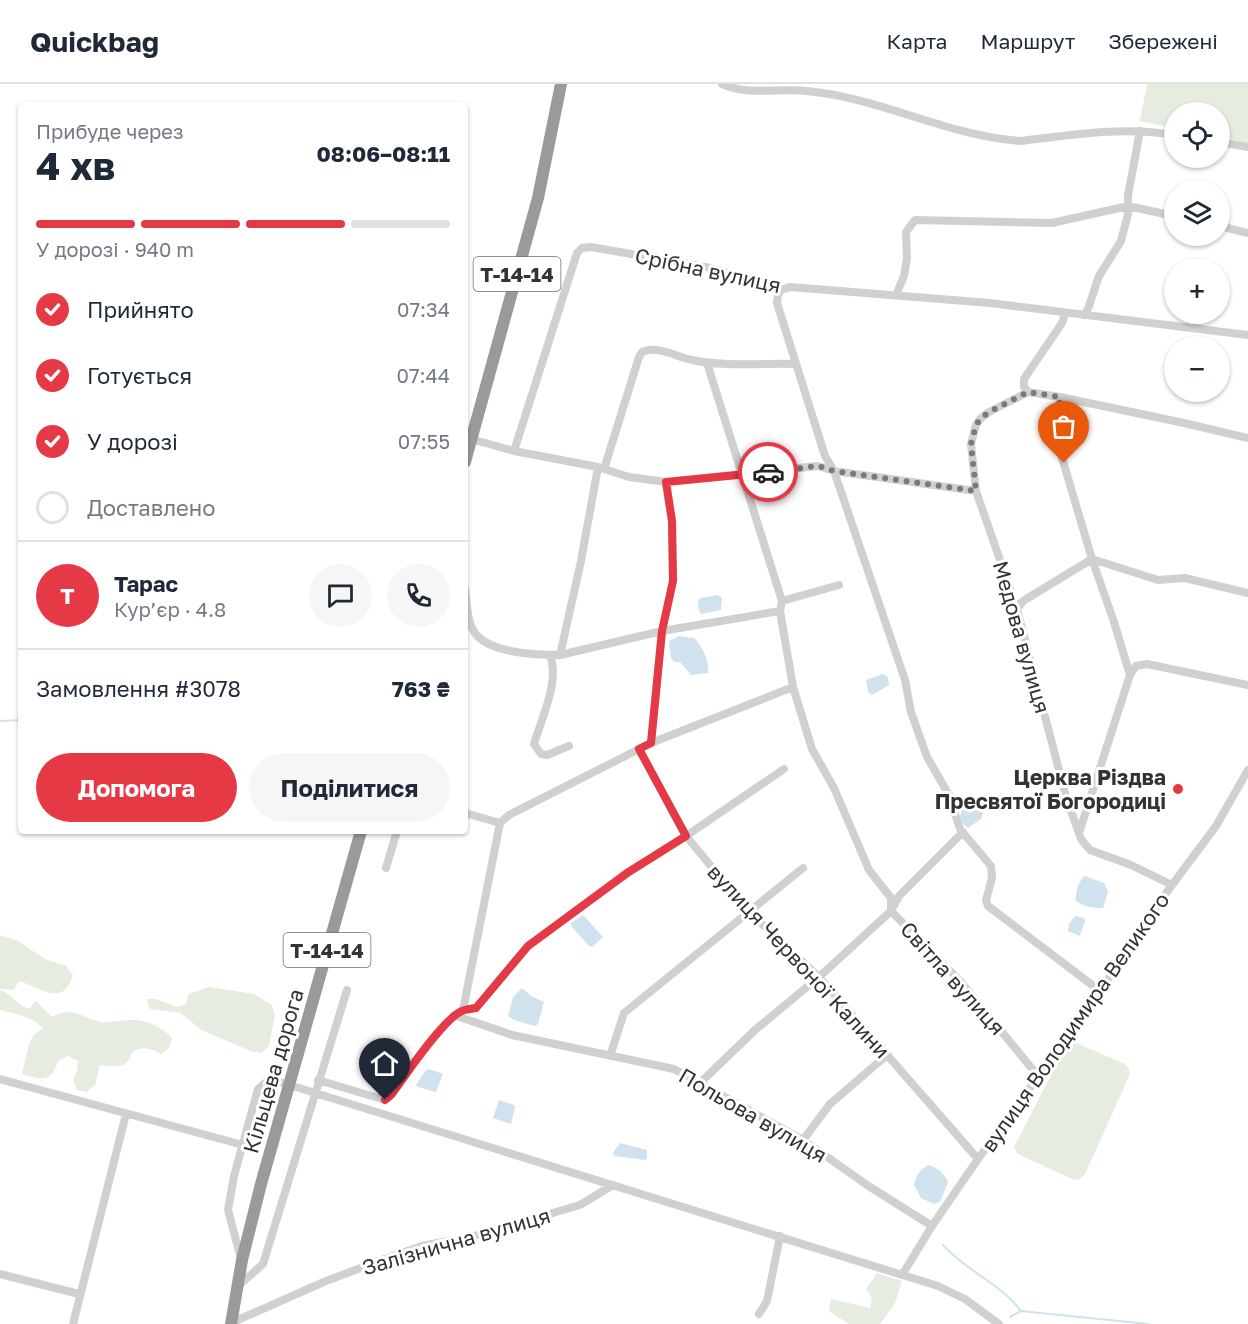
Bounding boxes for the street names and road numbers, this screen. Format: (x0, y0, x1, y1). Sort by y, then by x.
street label: Срібна вулиця (633, 242, 783, 298)
road number: Т-14-14 (474, 257, 560, 291)
street label: Медова вулиця (988, 558, 1056, 716)
street label: вулиця Червоної Калини (702, 859, 896, 1063)
street label: вулиця Володимира Великого (975, 887, 1175, 1157)
street label: Світла вулиця (895, 916, 1011, 1040)
road number: Т-14-14 (284, 933, 370, 967)
street label: Кільцева дорога (237, 986, 309, 1156)
street label: Польова вулиця (674, 1062, 832, 1168)
street label: Залізнична вулиця (359, 1202, 553, 1280)

